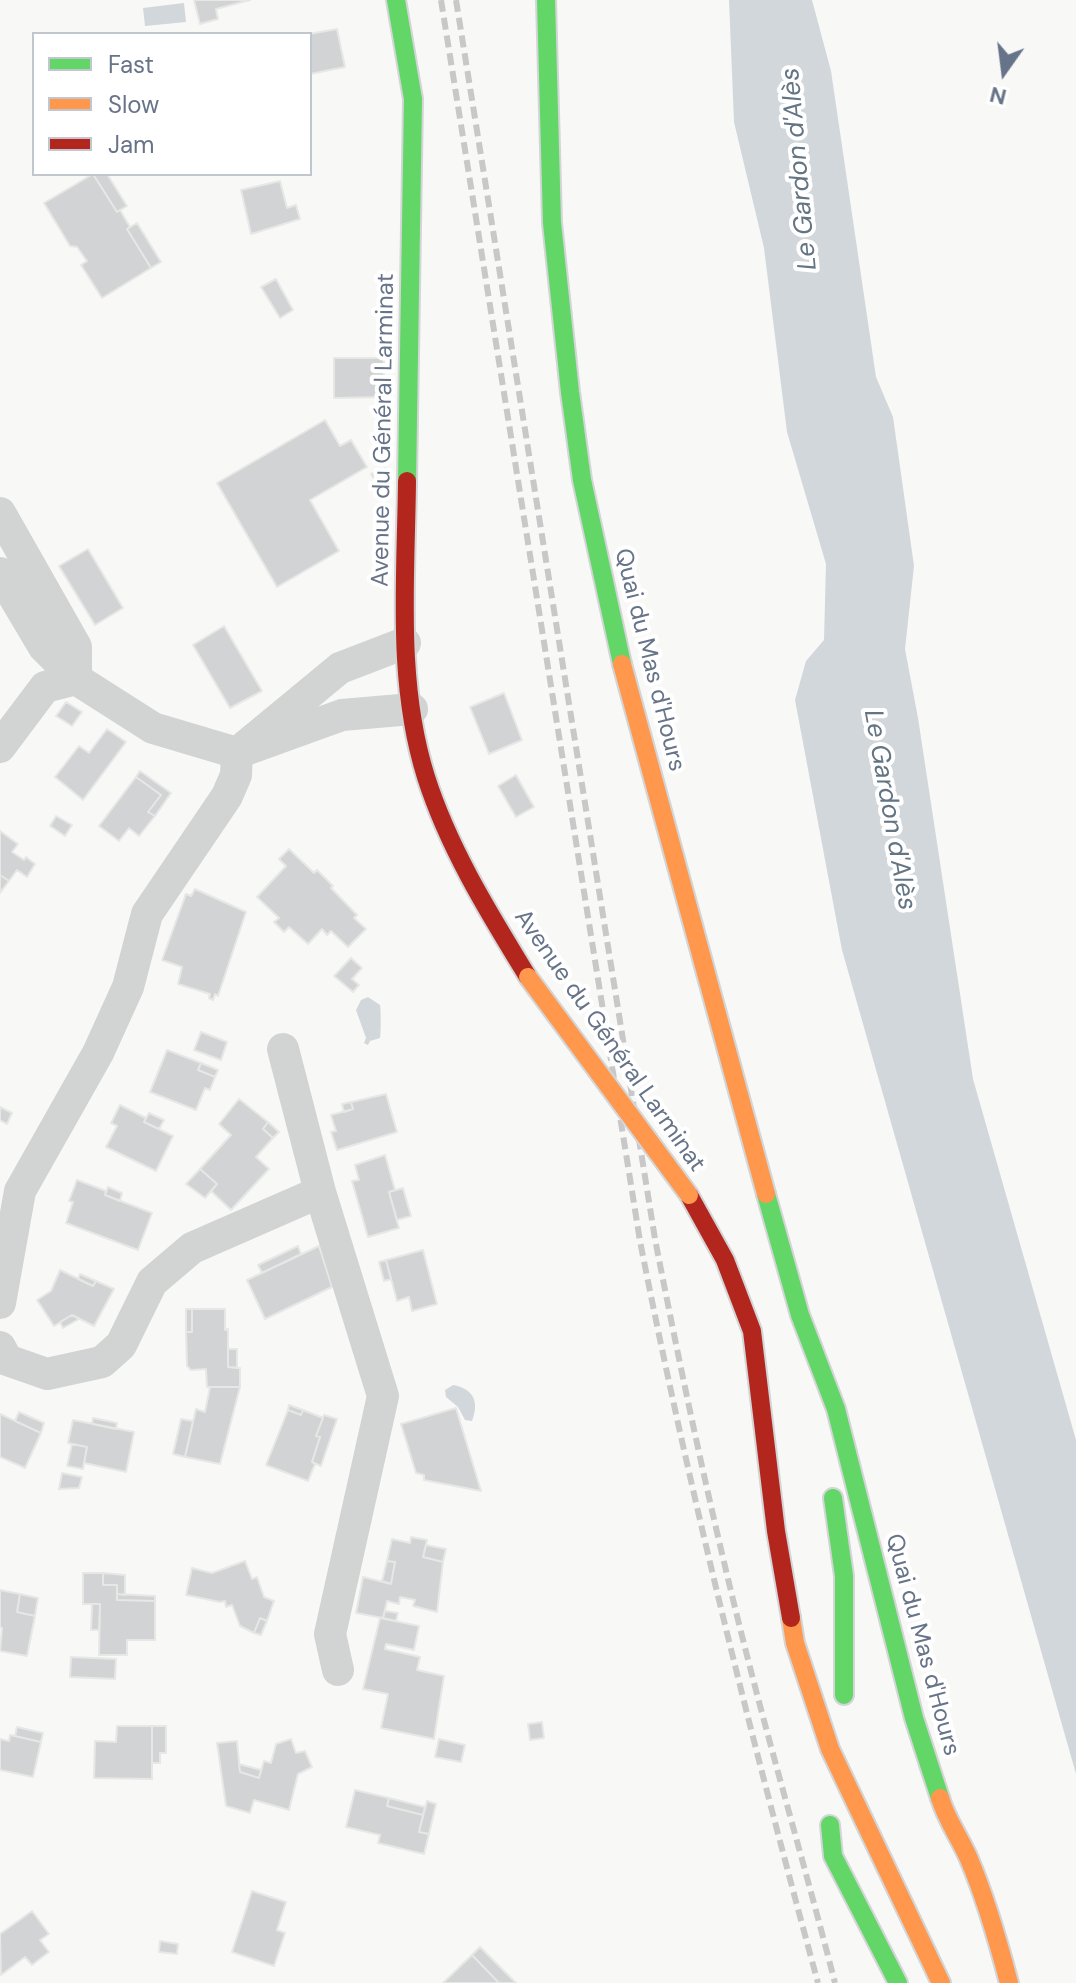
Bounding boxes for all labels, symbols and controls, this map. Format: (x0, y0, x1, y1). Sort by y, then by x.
legend (32, 32, 312, 176)
north arrow (964, 32, 1044, 112)
text: Fast (108, 49, 154, 80)
water label: Le Gardon d'Alès (776, 67, 824, 271)
text: N (987, 80, 1009, 112)
text: Slow (108, 89, 159, 120)
text: Jam (108, 129, 154, 160)
street label: Avenue du Général Larminat (367, 273, 401, 587)
street label: Quai du Mas d'Hours (607, 546, 691, 774)
water label: Le Gardon d'Alès (856, 707, 922, 913)
street label: Avenue du Général Larminat (507, 904, 711, 1178)
street label: Quai du Mas d'Hours (879, 1531, 965, 1759)

